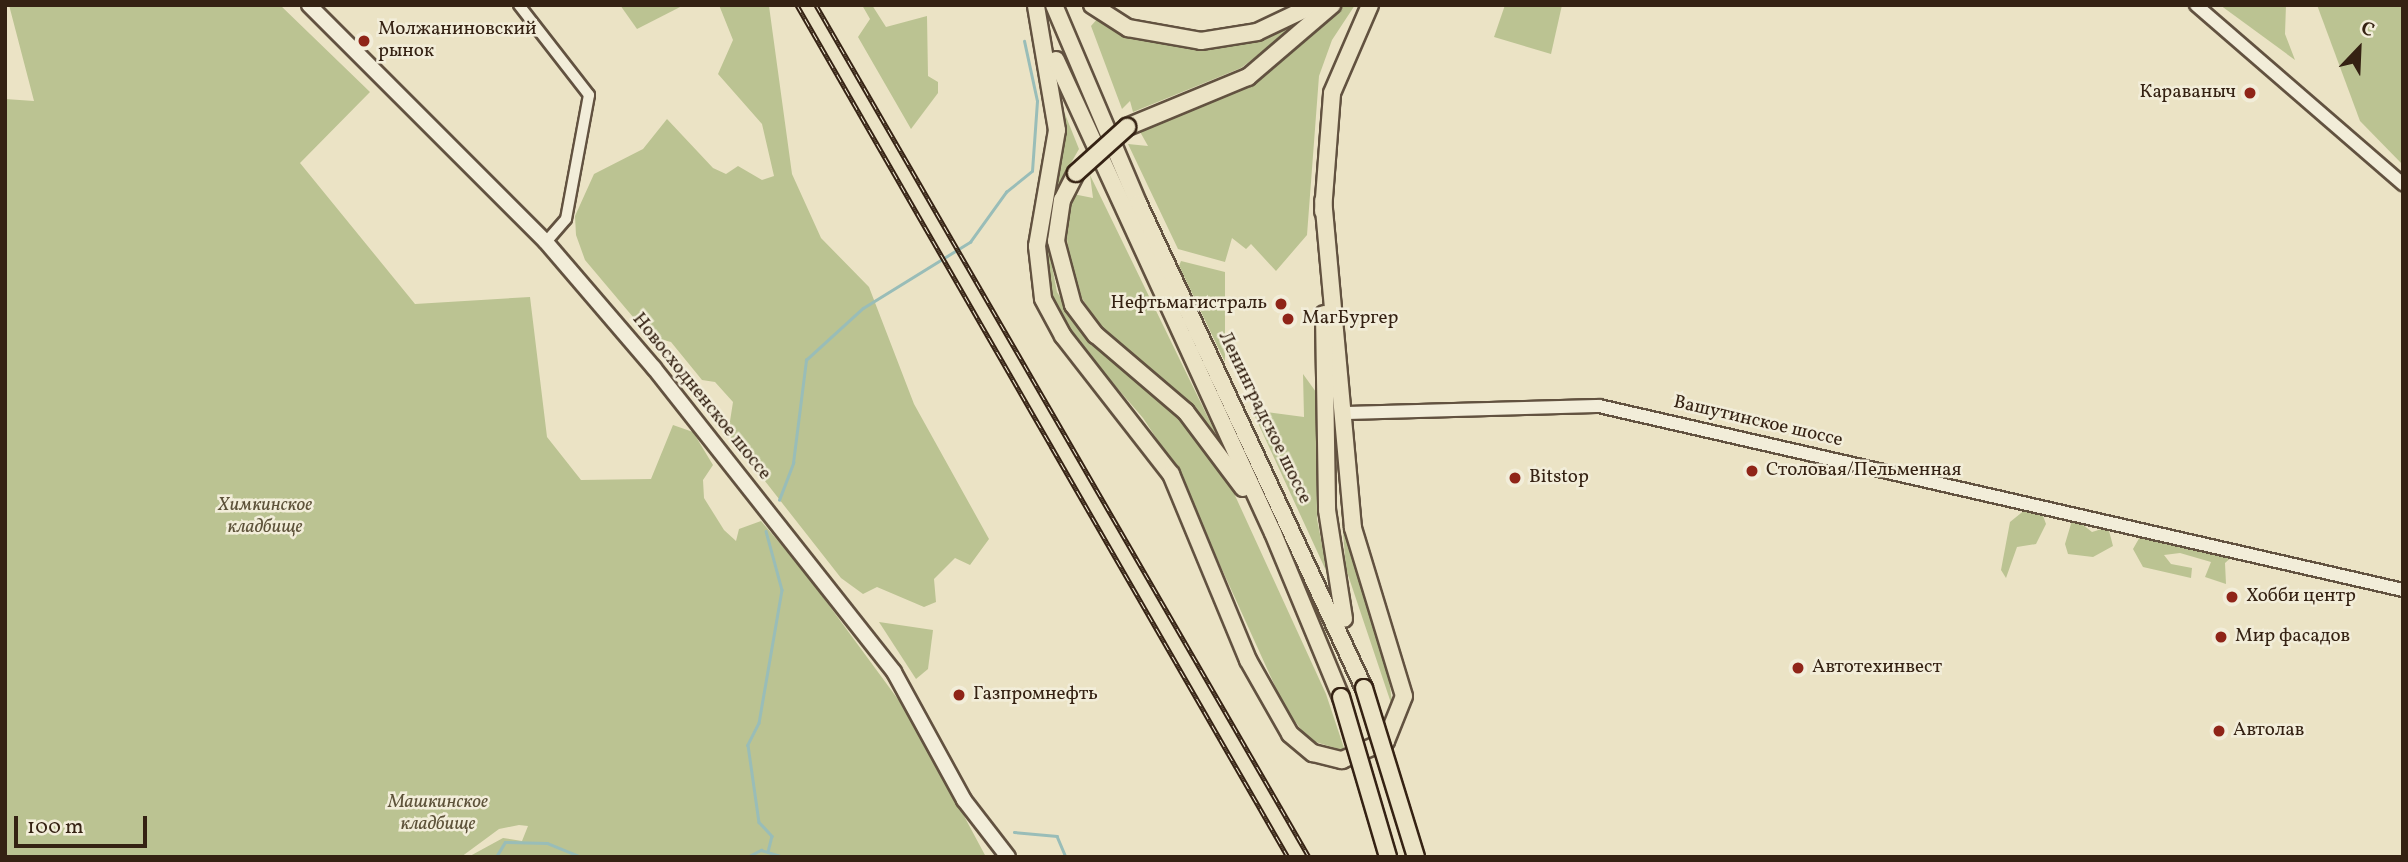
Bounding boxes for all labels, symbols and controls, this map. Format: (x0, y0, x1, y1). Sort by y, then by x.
north arrow (2324, 14, 2394, 84)
text: С (2357, 15, 2378, 44)
place label: Молжаниновский рынок (378, 19, 537, 63)
marker: Молжаниновский рынок (356, 33, 372, 49)
place label: Караваныч (2140, 82, 2236, 104)
marker: Караваныч (2242, 85, 2258, 101)
place label: Нефтьмагистраль (1111, 293, 1267, 315)
marker: Нефтьмагистраль (1273, 296, 1289, 312)
place label: МагБургер (1302, 308, 1398, 330)
street label: Новосходненское шоссе (627, 309, 775, 485)
marker: МагБургер (1280, 311, 1296, 327)
street label: Ленинградское шоссе (1212, 328, 1316, 508)
street label: Вашутинское шоссе (1671, 391, 1845, 453)
place label: Столовая/Пельменная (1766, 460, 1961, 482)
marker: Столовая/Пельменная (1744, 463, 1760, 479)
place label: Bitstop (1529, 467, 1589, 489)
marker: Bitstop (1507, 470, 1523, 486)
park label: Химкинское кладбище (218, 495, 312, 539)
place label: Хобби центр (2246, 586, 2356, 608)
marker: Хобби центр (2224, 589, 2240, 605)
place label: Мир фасадов (2235, 626, 2350, 648)
marker: Мир фасадов (2213, 629, 2229, 645)
place label: Автотехинвест (1812, 657, 1942, 679)
marker: Автотехинвест (1790, 660, 1806, 676)
place label: Газпромнефть (973, 684, 1098, 706)
marker: Газпромнефть (951, 687, 967, 703)
place label: Автолав (2233, 720, 2304, 742)
marker: Автолав (2211, 723, 2227, 739)
park label: Машкинское кладбище (388, 792, 488, 836)
scale bar (18, 802, 150, 846)
text: 100 m (27, 813, 84, 842)

